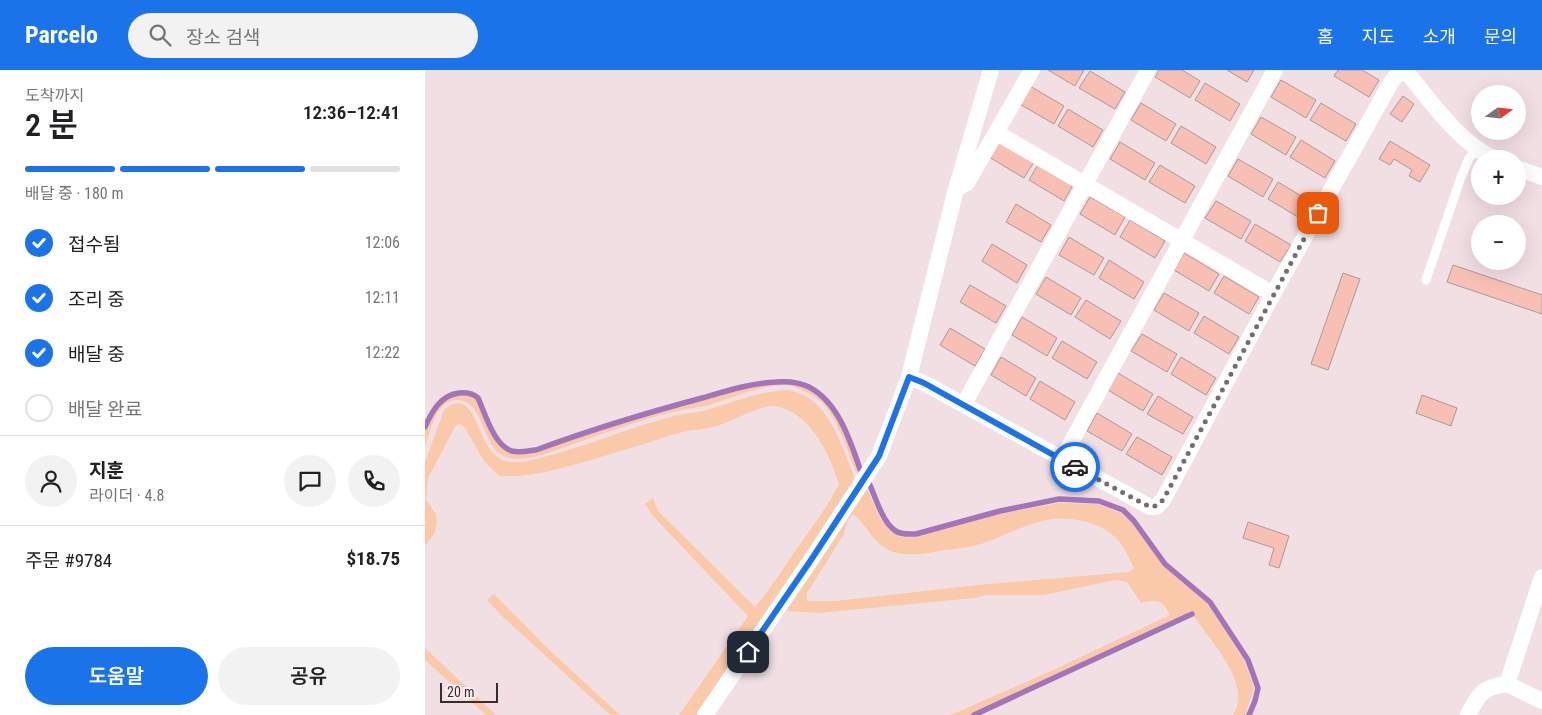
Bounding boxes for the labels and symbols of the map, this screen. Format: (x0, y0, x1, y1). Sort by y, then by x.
north arrow (1471, 85, 1526, 140)
pin (1297, 192, 1339, 234)
courier (1050, 442, 1100, 492)
pin (727, 631, 769, 673)
scale bar (440, 680, 497, 703)

